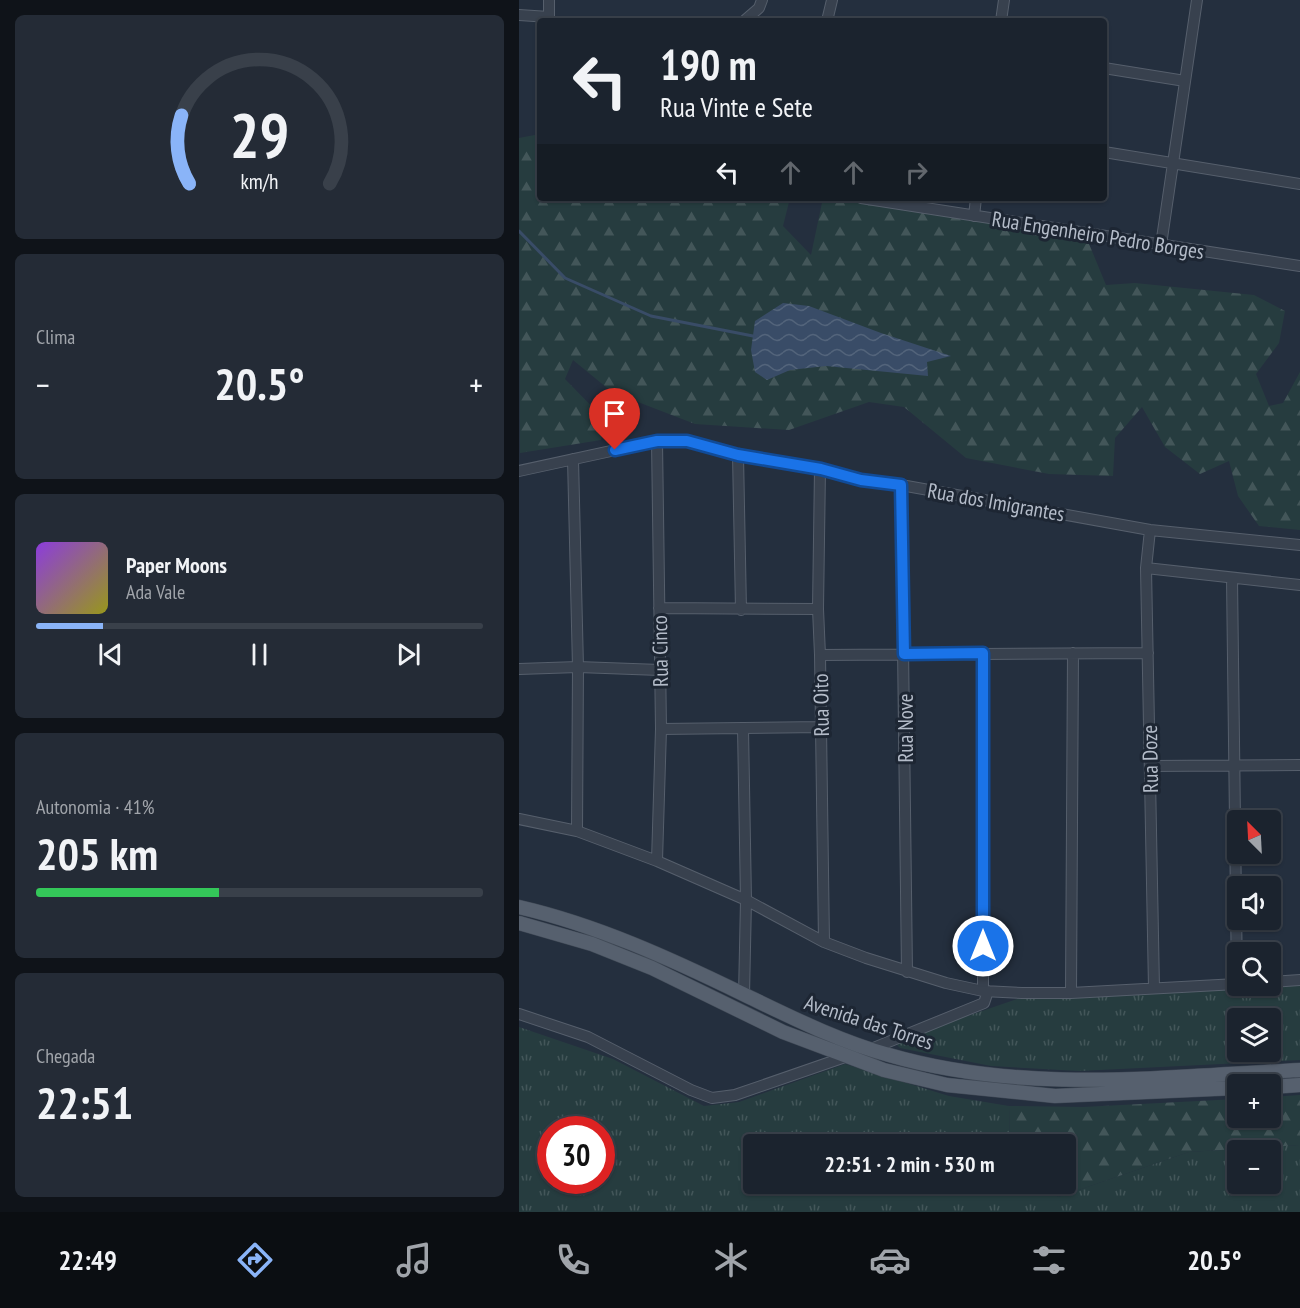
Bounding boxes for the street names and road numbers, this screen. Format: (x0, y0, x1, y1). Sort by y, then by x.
street label: Rua Engenheiro Pedro Borges (990, 205, 1206, 265)
street label: Rua dos Imigrantes (925, 477, 1067, 527)
street label: Rua Cinco (646, 615, 674, 687)
street label: Rua Oito (807, 673, 835, 737)
street label: Rua Nove (892, 693, 919, 763)
street label: Rua Doze (1136, 725, 1164, 793)
street label: Avenida das Torres (801, 988, 937, 1056)

